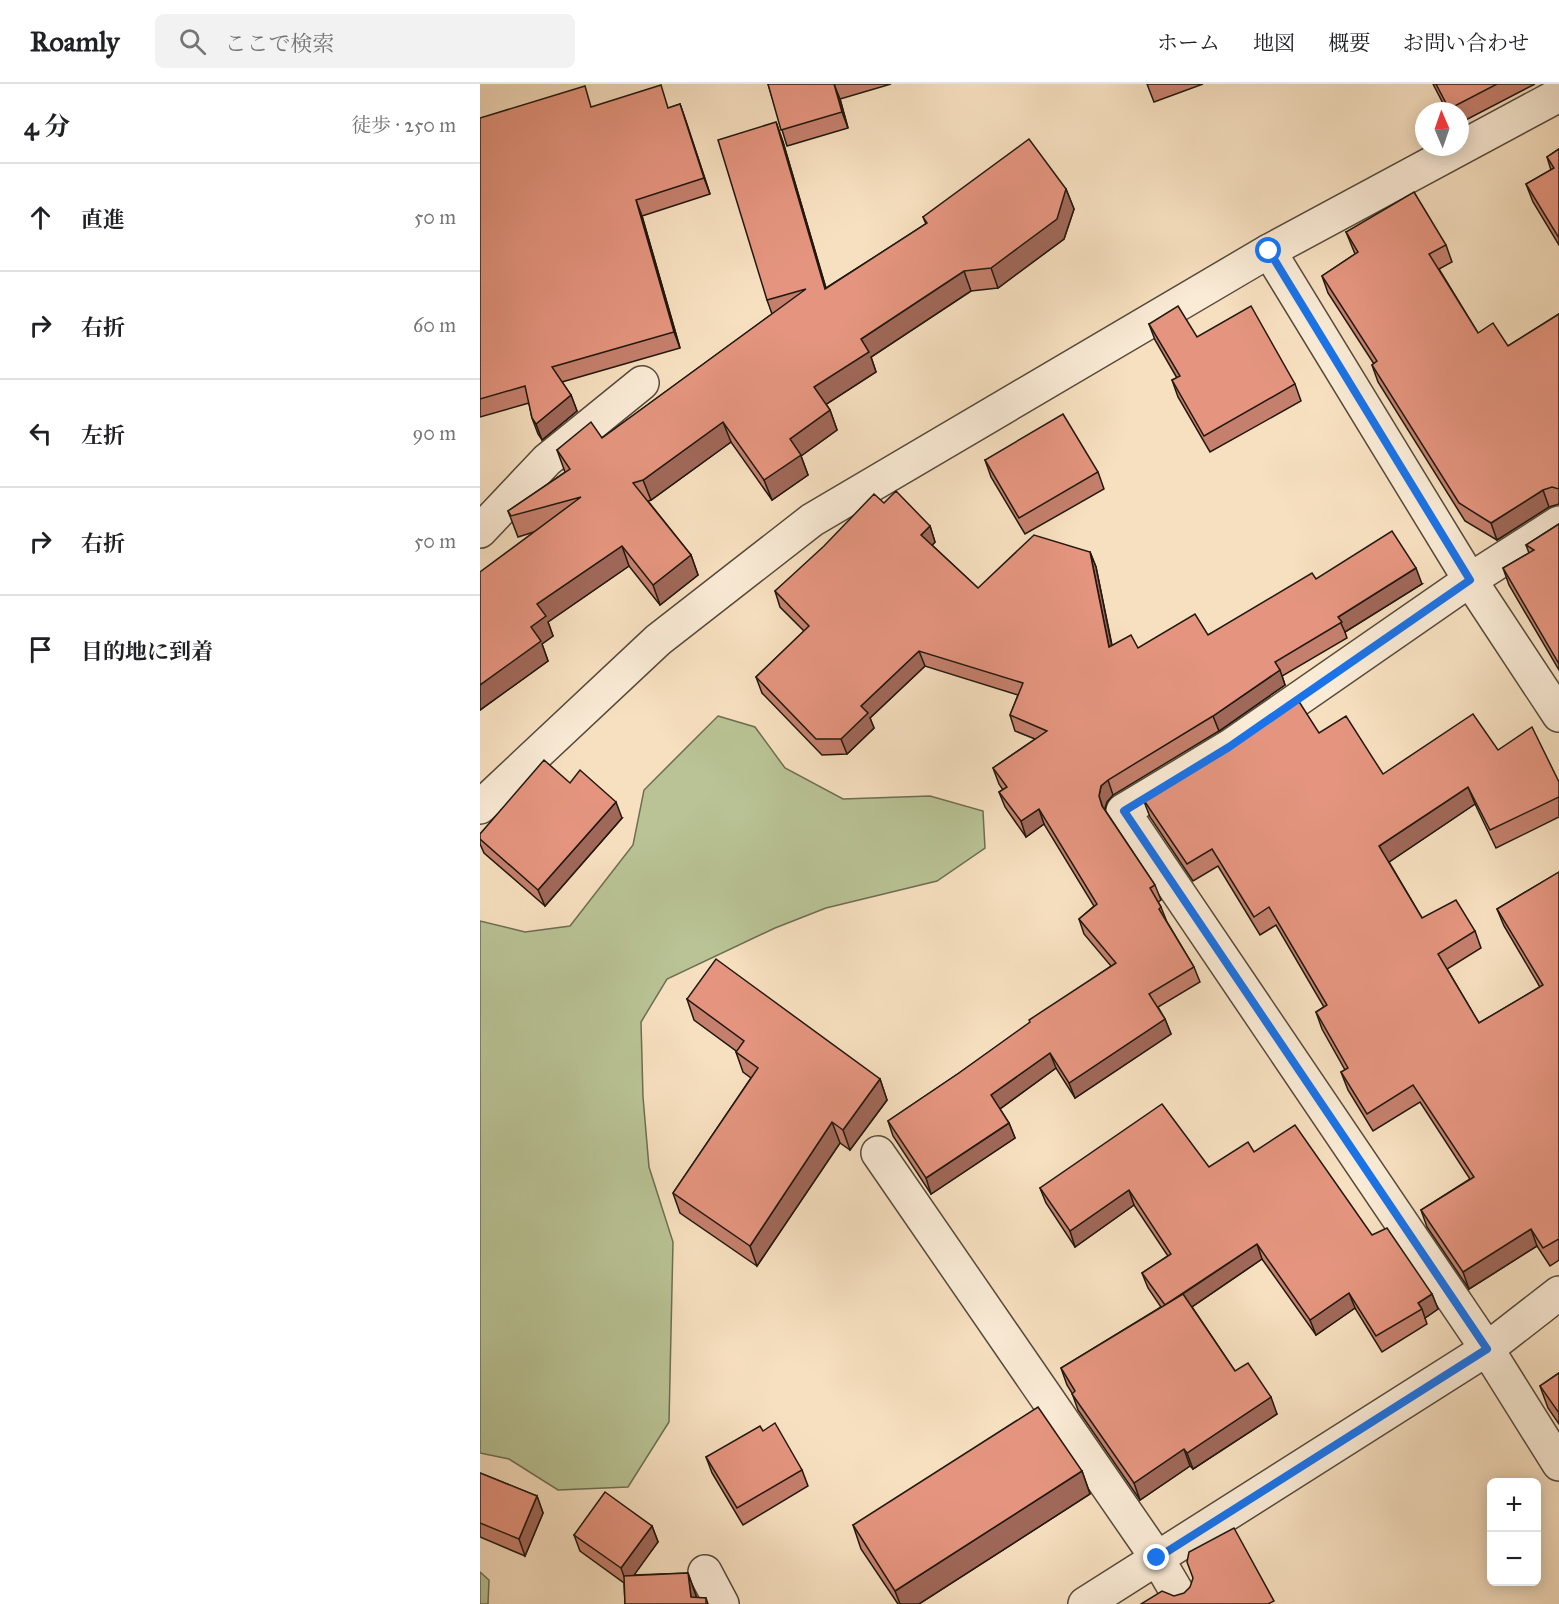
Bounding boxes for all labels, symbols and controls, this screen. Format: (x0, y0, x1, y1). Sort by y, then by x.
search box (155, 14, 575, 68)
text: Roamly (30, 24, 119, 59)
icon: search (176, 25, 209, 58)
text: ここで検索 (224, 30, 334, 57)
text: ホーム (1157, 30, 1220, 56)
text: 地図 (1253, 30, 1295, 56)
text: 概要 (1328, 30, 1370, 56)
text: お問い合わせ (1403, 30, 1529, 56)
north arrow (1415, 102, 1469, 156)
text: 4 分 (24, 110, 70, 142)
text: 徒歩 · 250 m (351, 113, 456, 137)
icon: ahead (24, 201, 57, 234)
text: 50 m (414, 205, 456, 229)
text: 直進 (81, 206, 125, 233)
route start (1255, 237, 1281, 263)
icon: right (24, 309, 57, 342)
text: 60 m (413, 313, 456, 337)
text: 右折 (81, 314, 125, 341)
icon: left (24, 417, 57, 450)
text: 90 m (413, 421, 456, 445)
text: 左折 (81, 422, 125, 449)
icon: right (24, 525, 57, 558)
text: 50 m (414, 529, 456, 553)
text: 右折 (81, 530, 125, 557)
icon: arrive (24, 633, 57, 666)
text: 目的地に到着 (81, 638, 213, 665)
map controls (1487, 1478, 1541, 1586)
button: + (1487, 1478, 1541, 1532)
button: − (1487, 1532, 1541, 1586)
route end (1143, 1544, 1169, 1570)

